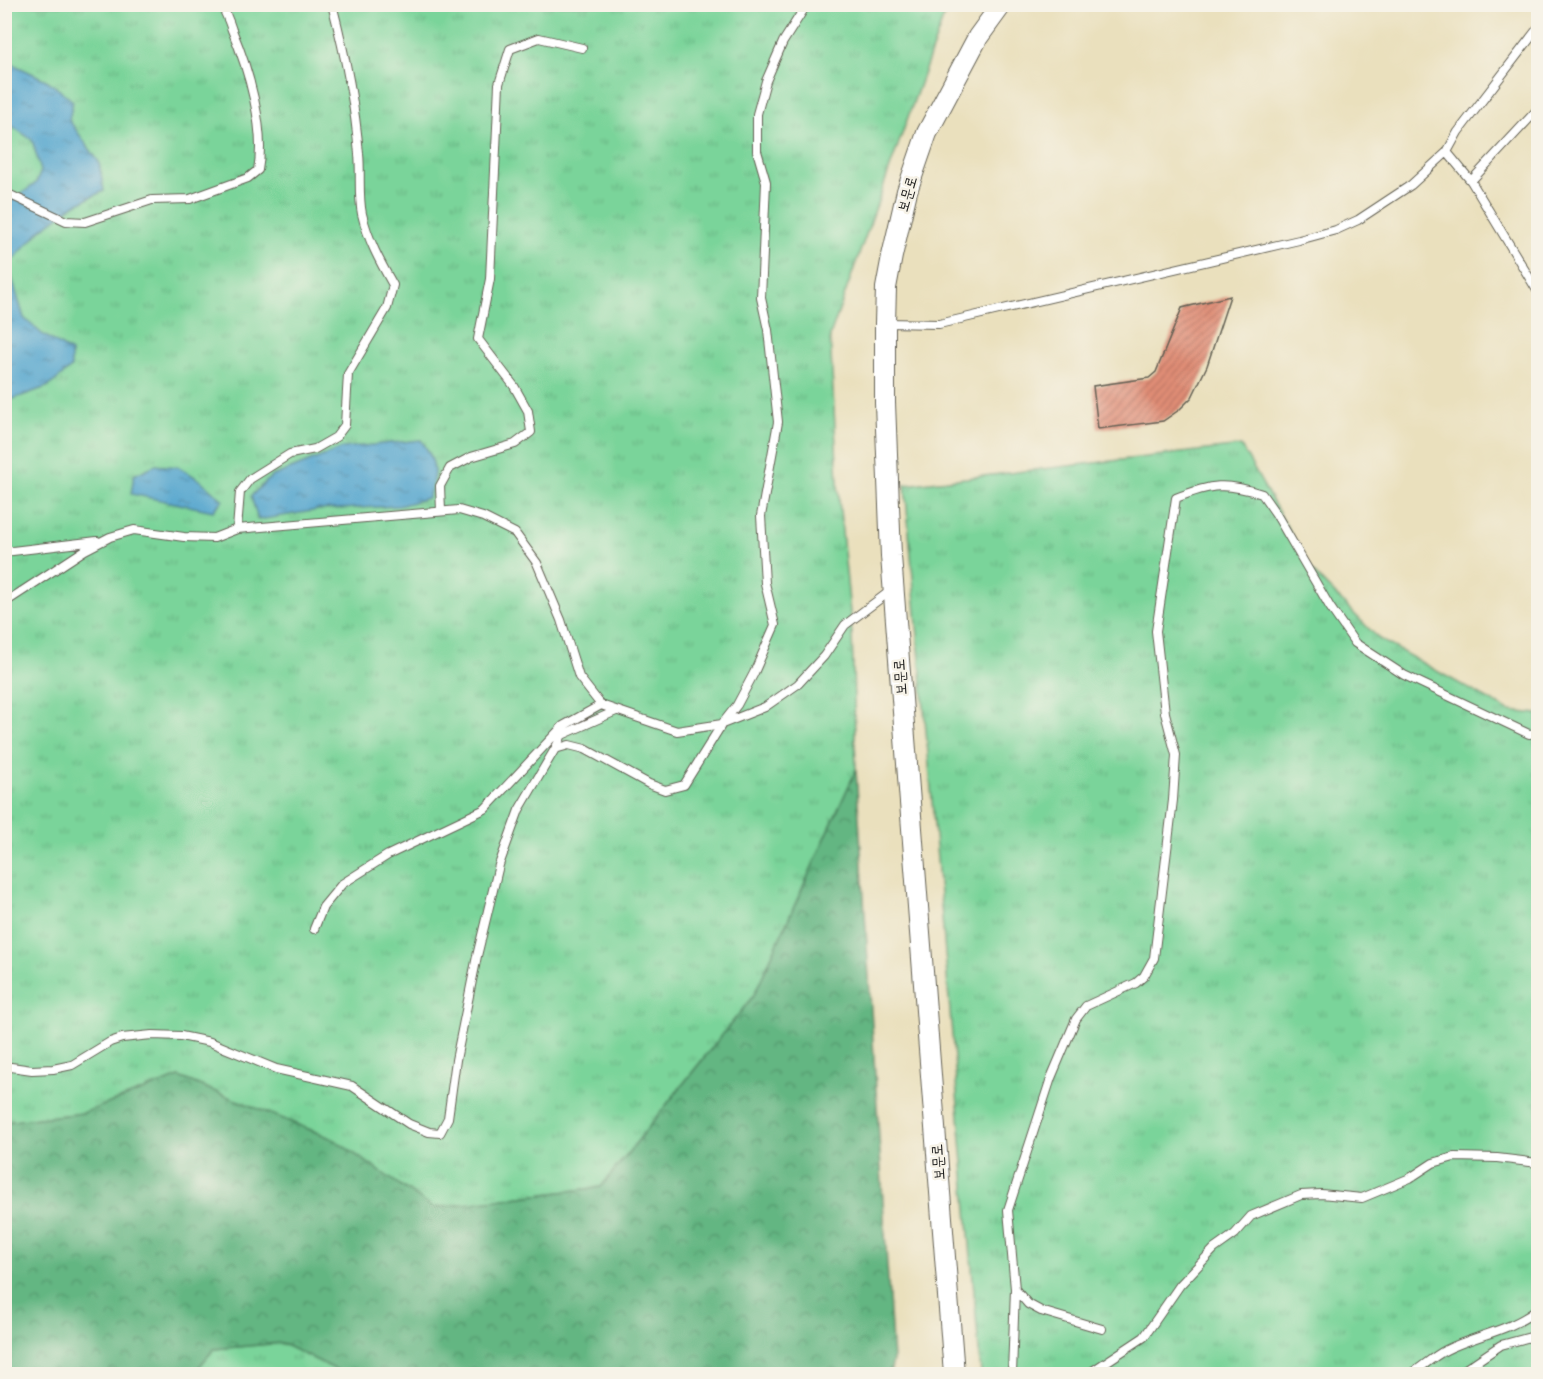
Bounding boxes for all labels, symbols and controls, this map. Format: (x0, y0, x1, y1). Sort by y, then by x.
street label: 보문로 (890, 173, 922, 214)
street label: 보문로 (886, 658, 911, 696)
street label: 보문로 (924, 1143, 949, 1181)

